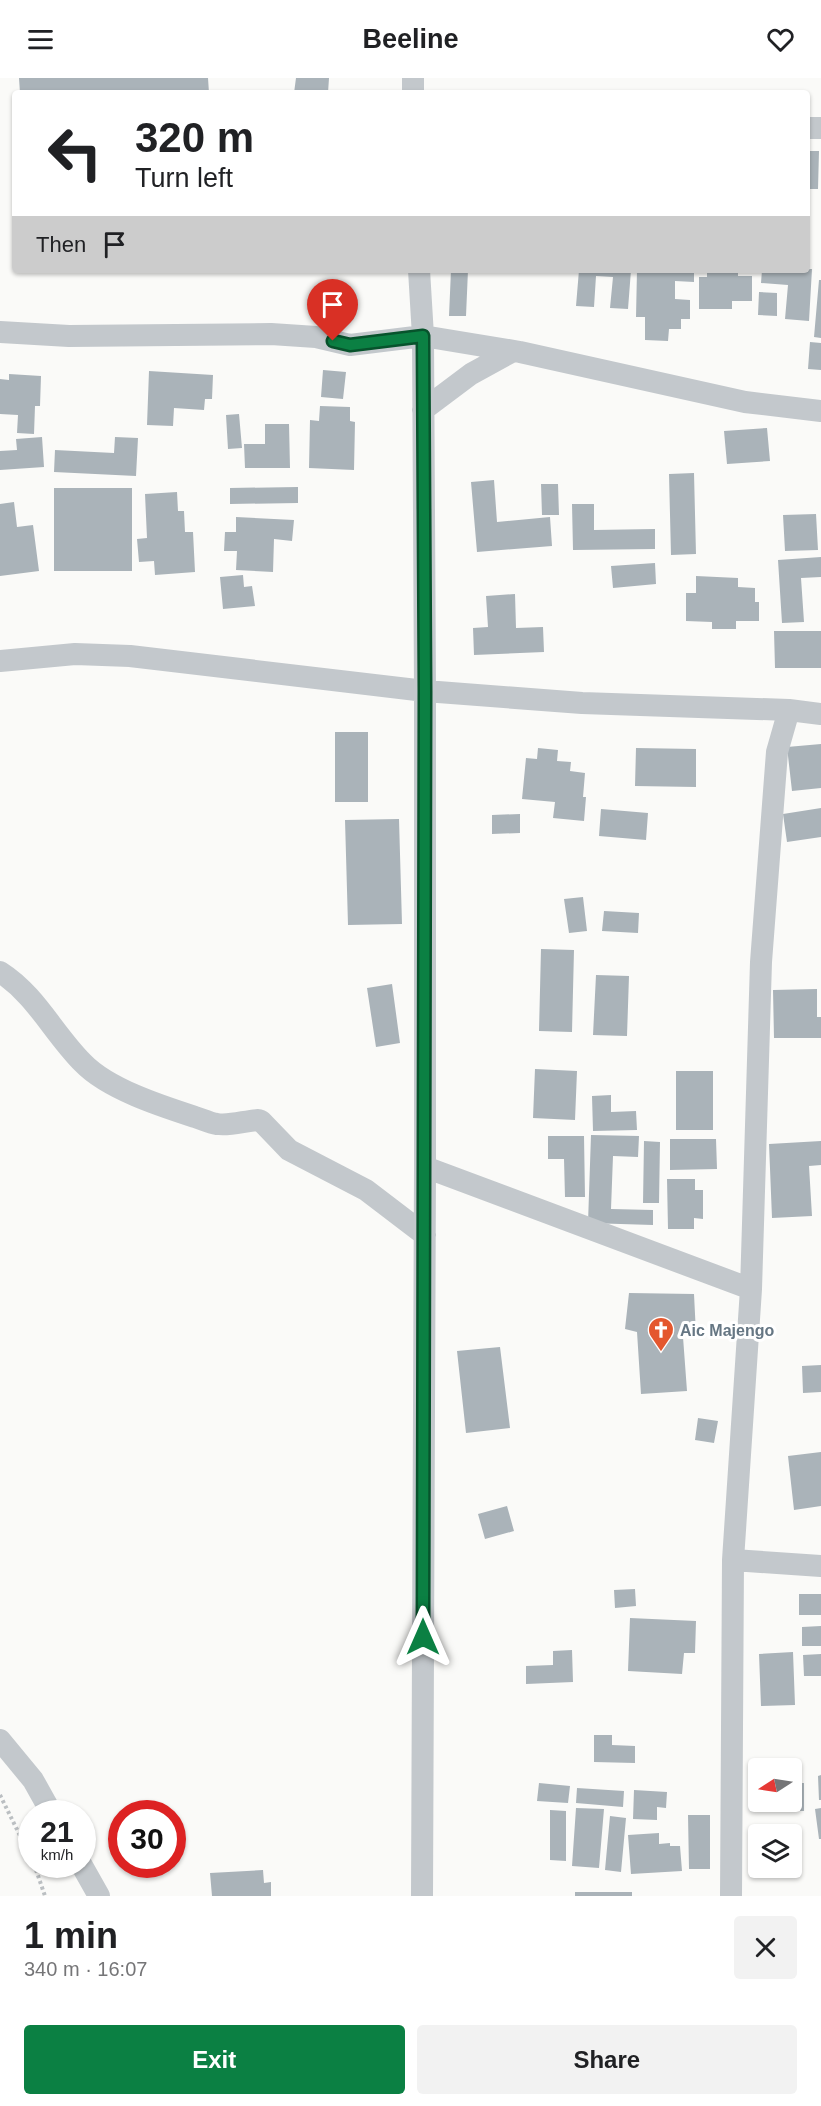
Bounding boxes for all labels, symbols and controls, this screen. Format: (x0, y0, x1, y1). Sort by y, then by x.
icon: menu (24, 23, 57, 56)
icon: heart (764, 23, 797, 56)
text: Beeline (362, 24, 459, 54)
icon: left (36, 114, 114, 192)
text: 320 m (135, 114, 254, 161)
text: Turn left (135, 163, 233, 193)
icon: arrive (98, 228, 131, 261)
text: Then (36, 232, 86, 257)
pin (307, 279, 358, 341)
icon: arrive (316, 288, 349, 321)
church icon: Aic Majengo (646, 1315, 676, 1353)
place label: Aic Majengo (680, 1322, 774, 1339)
position arrow (391, 1605, 455, 1669)
north arrow (748, 1758, 802, 1812)
map controls (748, 1758, 802, 1878)
speed limit sign: 30 (108, 1800, 186, 1878)
text: 21 (40, 1815, 74, 1848)
button: layers (748, 1824, 802, 1878)
text: km/h (41, 1846, 73, 1863)
text: 1 min (24, 1915, 118, 1956)
button: close (734, 1916, 797, 1979)
text: 340 m · 16:07 (24, 1958, 147, 1980)
button: Exit (24, 2025, 405, 2094)
button: Share (417, 2025, 797, 2094)

